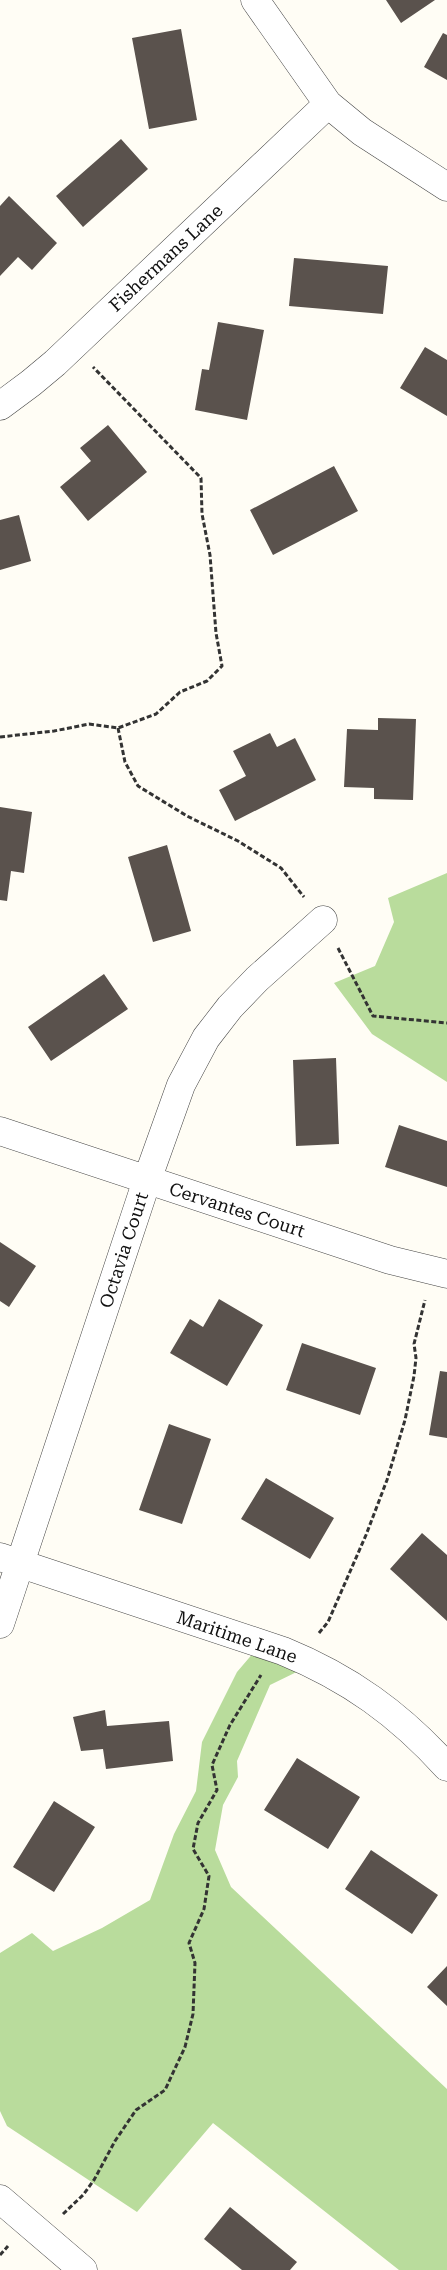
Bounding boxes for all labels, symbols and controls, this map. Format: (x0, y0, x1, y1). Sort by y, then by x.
street label: Fishermans Lane (105, 200, 227, 316)
street label: Cervantes Court (167, 1178, 308, 1241)
street label: Octavia Court (95, 1189, 152, 1310)
street label: Maritime Lane (174, 1606, 300, 1667)

